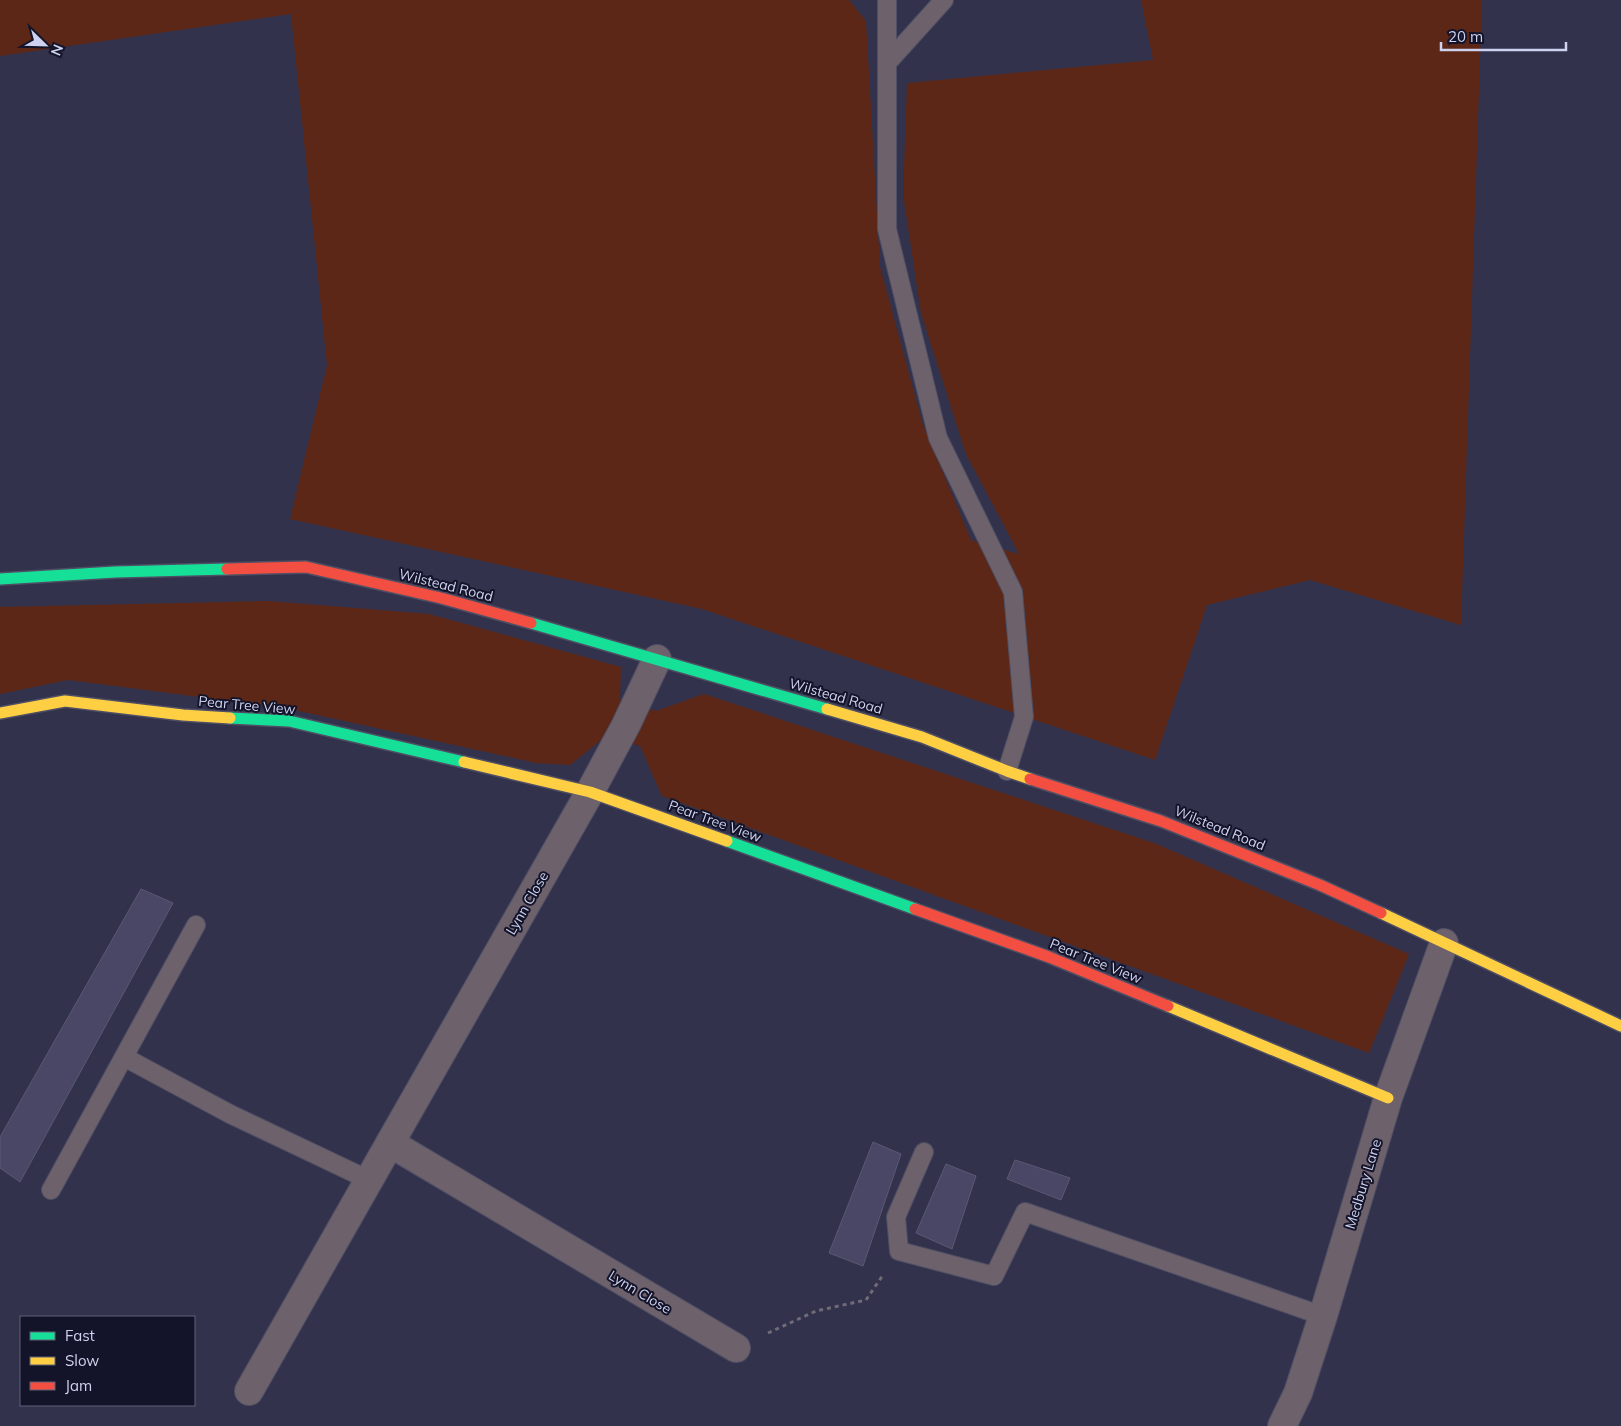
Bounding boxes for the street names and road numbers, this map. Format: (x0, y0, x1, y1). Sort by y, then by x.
street label: Wilstead Road (397, 565, 495, 605)
street label: Wilstead Road (787, 674, 885, 718)
street label: Pear Tree View (198, 692, 296, 718)
street label: Pear Tree View (666, 796, 764, 846)
street label: Wilstead Road (1172, 802, 1268, 854)
street label: Lynn Close (502, 868, 552, 938)
street label: Pear Tree View (1047, 934, 1145, 988)
street label: Medbury Lane (1341, 1137, 1385, 1231)
street label: Lynn Close (605, 1266, 675, 1318)

